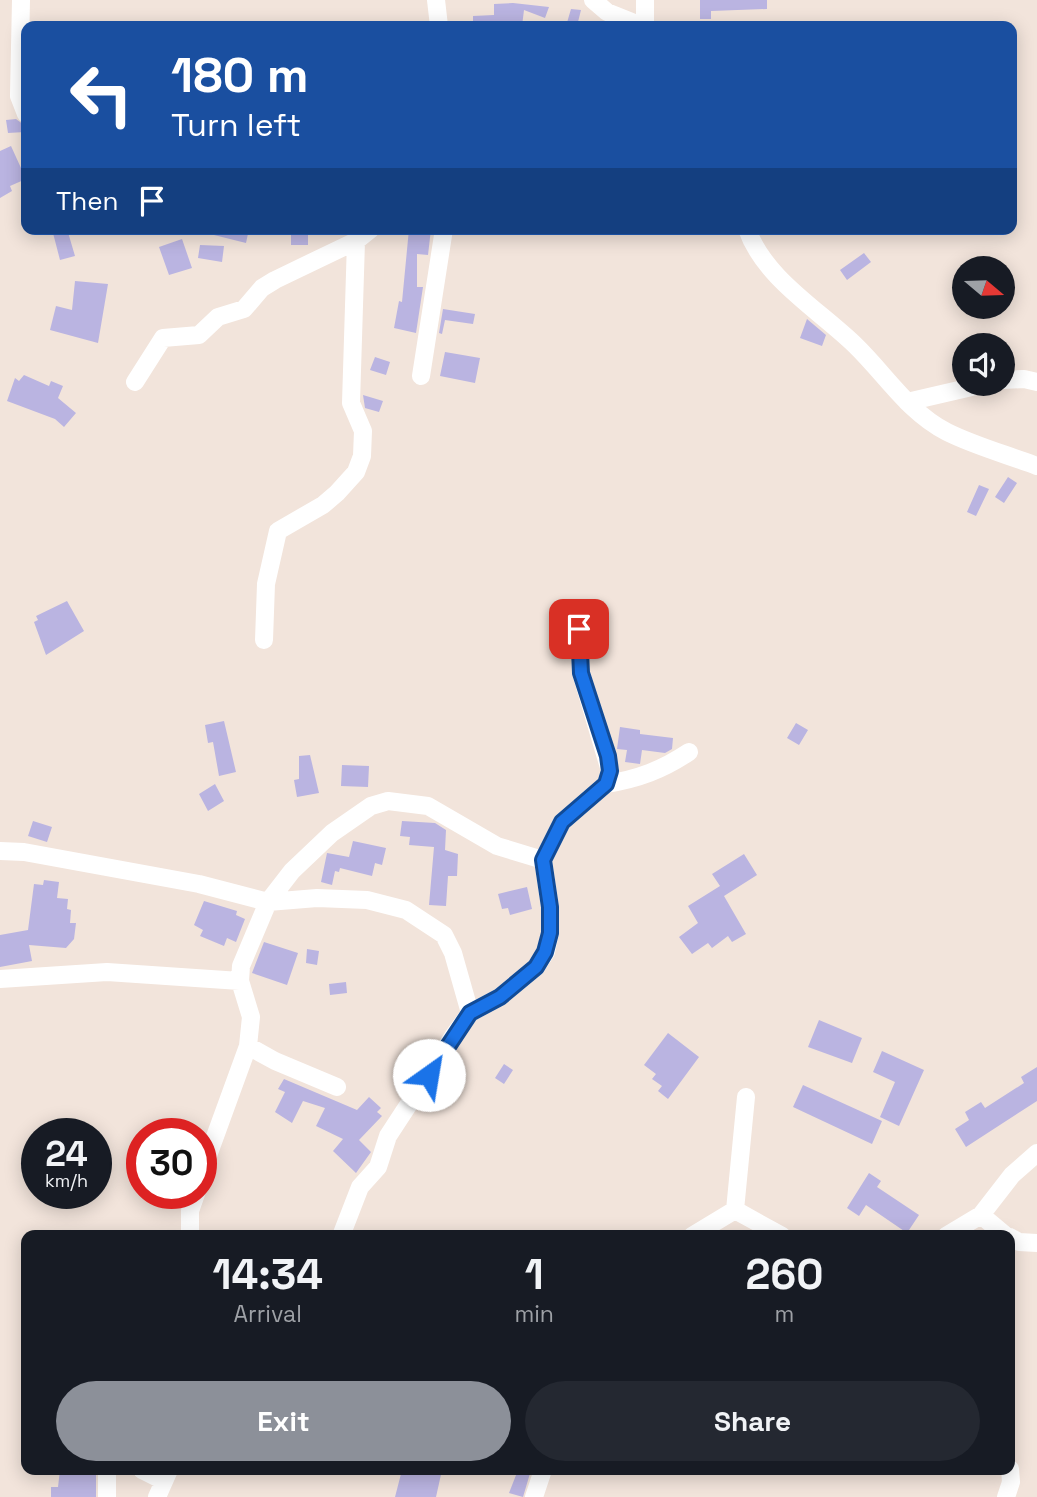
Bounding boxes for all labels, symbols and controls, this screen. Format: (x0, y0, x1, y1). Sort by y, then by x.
text: 180 m (171, 44, 309, 106)
icon: left (56, 49, 147, 140)
text: Turn left (171, 105, 301, 145)
icon: arrive (133, 182, 171, 220)
text: Then (56, 184, 119, 218)
north arrow (952, 256, 1015, 318)
map controls (952, 256, 1015, 396)
button: sound (952, 333, 1015, 396)
pin (549, 599, 609, 659)
icon: arrive (560, 610, 598, 648)
position arrow (392, 1038, 466, 1112)
speed limit sign: 30 (126, 1118, 217, 1209)
text: 24 (45, 1132, 88, 1176)
text: km/h (45, 1169, 88, 1192)
text: 14:34 (212, 1248, 323, 1301)
text: 1 (525, 1248, 544, 1301)
text: 260 (745, 1248, 824, 1301)
text: Arrival (234, 1299, 302, 1329)
text: min (514, 1299, 554, 1329)
text: m (775, 1299, 794, 1329)
button: Exit (56, 1381, 511, 1461)
button: Share (525, 1381, 980, 1461)

